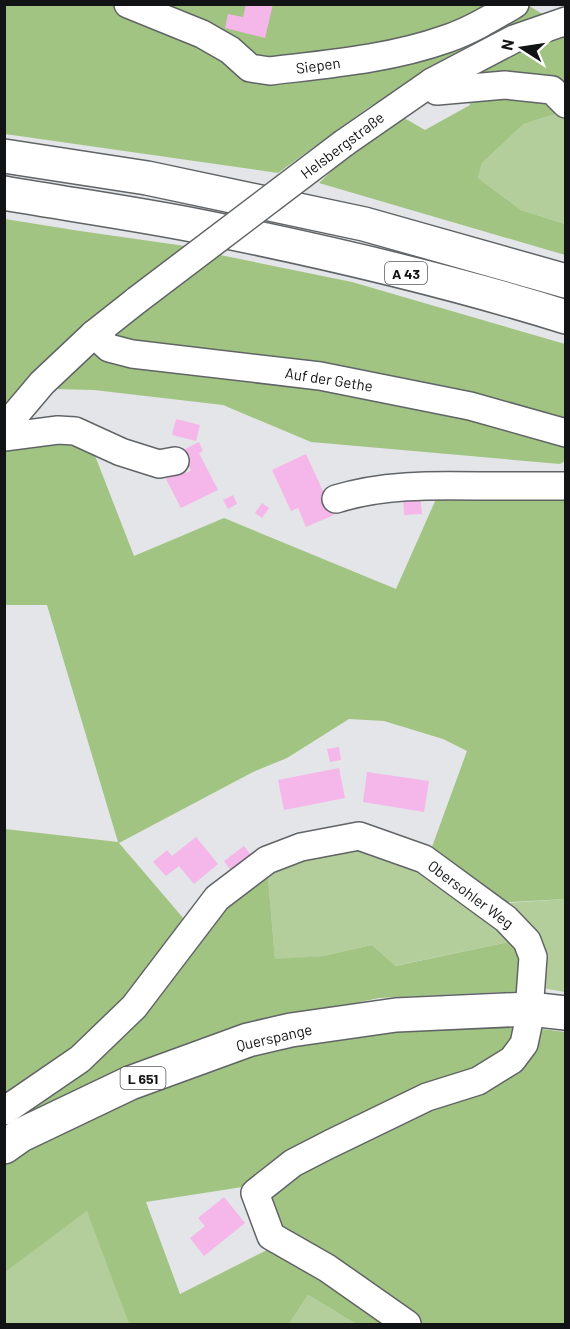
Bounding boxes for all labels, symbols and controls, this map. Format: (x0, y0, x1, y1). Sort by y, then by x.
north arrow (492, 18, 552, 78)
text: N (496, 38, 517, 52)
street label: Siepen (295, 53, 341, 77)
street label: Helsbergstraße (297, 108, 387, 182)
road number: A 43 (385, 262, 427, 284)
street label: Auf der Gethe (284, 363, 374, 395)
street label: Obersohler Weg (425, 856, 517, 932)
street label: Querspange (234, 1020, 314, 1054)
road number: L 651 (120, 1067, 166, 1089)

